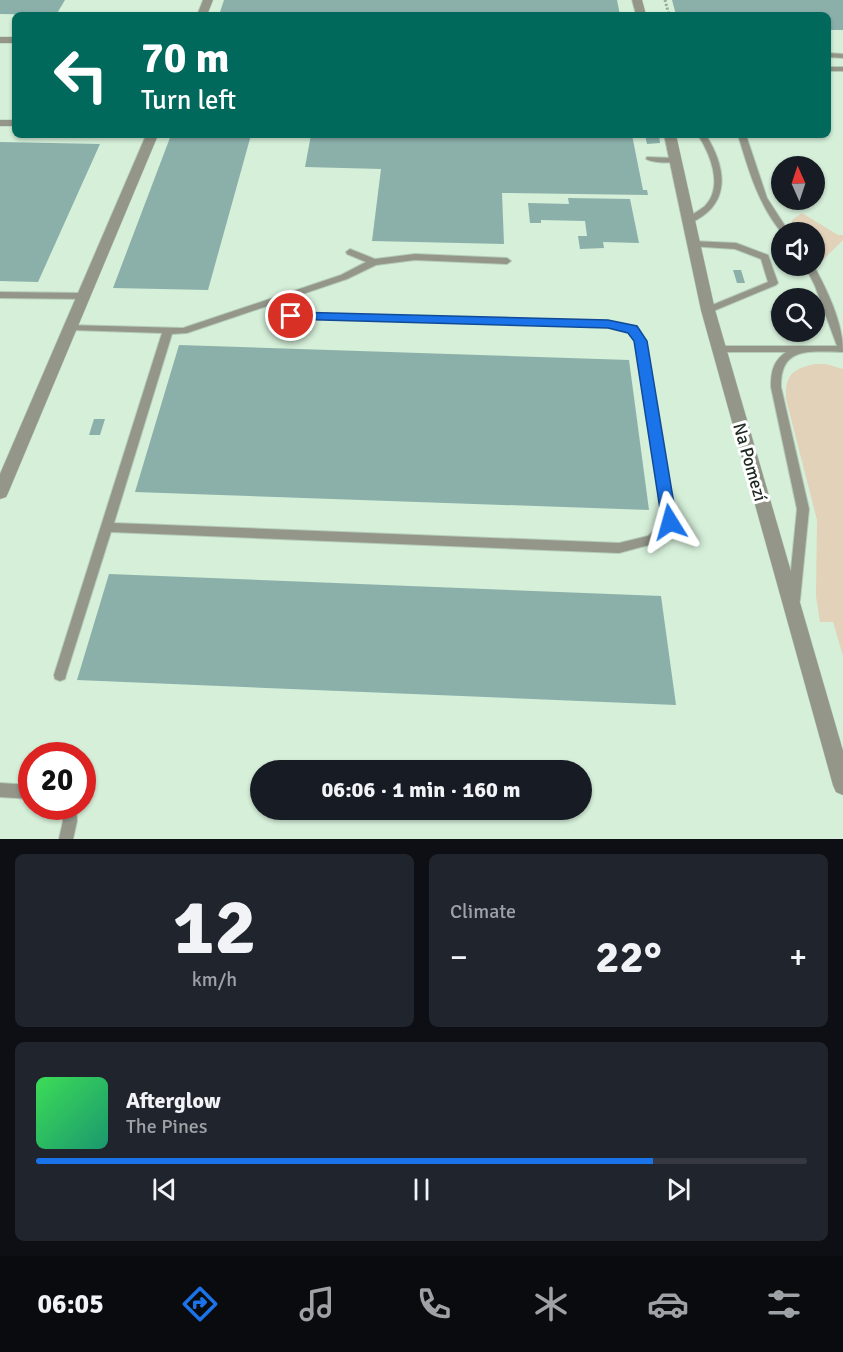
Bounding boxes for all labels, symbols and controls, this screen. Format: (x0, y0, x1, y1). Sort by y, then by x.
text: 70 m (141, 33, 230, 84)
icon: left (42, 36, 120, 114)
text: Turn left (141, 84, 236, 117)
north arrow (771, 156, 825, 210)
map controls (771, 156, 825, 342)
button: sound (771, 222, 825, 276)
button: search (771, 288, 825, 342)
pin (265, 290, 316, 341)
icon: arrive (274, 299, 307, 332)
street label: Na Pomezí (728, 420, 772, 504)
position arrow (638, 490, 702, 554)
speed limit sign: 20 (18, 742, 96, 820)
text: 06:06 · 1 min · 160 m (321, 776, 521, 803)
text: 12 (172, 880, 257, 976)
text: Climate (450, 899, 516, 924)
text: 22° (595, 930, 662, 985)
text: − (450, 937, 468, 978)
text: + (789, 937, 807, 978)
text: km/h (192, 967, 237, 992)
text: Afterglow (126, 1087, 221, 1114)
text: The Pines (126, 1114, 208, 1139)
icon: previous (148, 1173, 181, 1206)
icon: pause (405, 1173, 438, 1206)
icon: next (662, 1173, 695, 1206)
icon: directions (179, 1283, 221, 1325)
icon: music (296, 1283, 338, 1325)
icon: phone (413, 1283, 455, 1325)
icon: climate (530, 1283, 572, 1325)
icon: car (647, 1283, 689, 1325)
icon: filters (763, 1283, 805, 1325)
text: 06:05 (37, 1288, 104, 1321)

